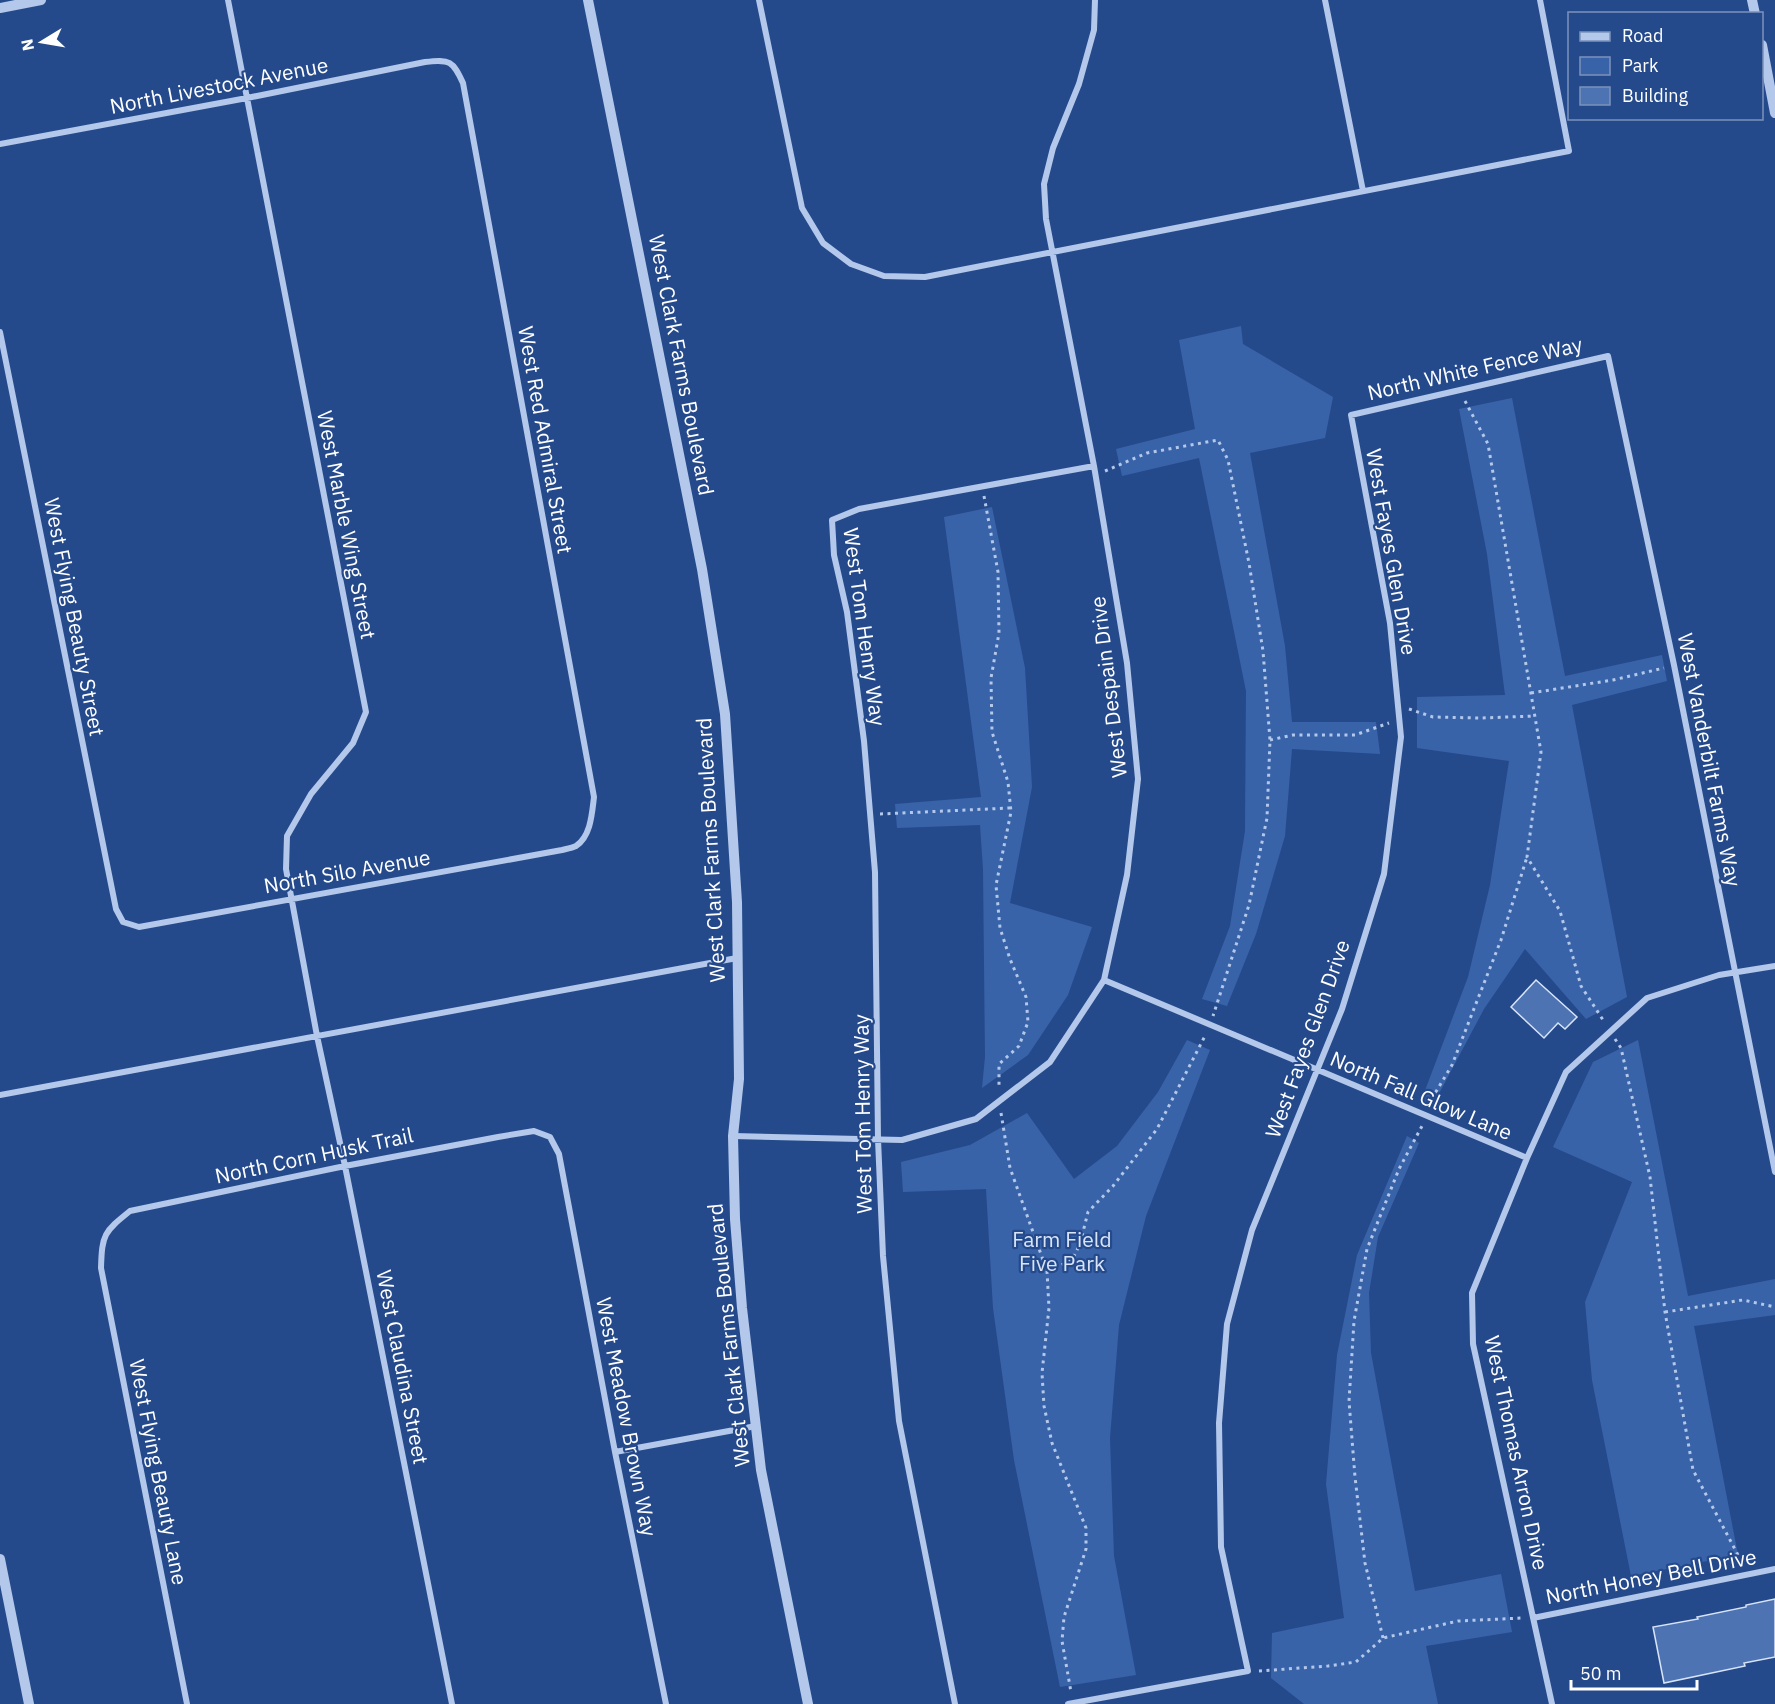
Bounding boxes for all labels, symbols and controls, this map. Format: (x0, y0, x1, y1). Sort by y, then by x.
north arrow (12, 12, 72, 72)
legend (1568, 12, 1763, 120)
text: Road (1622, 24, 1663, 47)
text: N (16, 37, 38, 52)
street label: North Livestock Avenue (107, 50, 330, 120)
text: Park (1622, 54, 1659, 77)
text: Building (1622, 84, 1689, 107)
street label: West Clark Farms Boulevard (643, 232, 721, 498)
street label: West Red Admiral Street (512, 324, 580, 556)
street label: North White Fence Way (1364, 330, 1586, 406)
street label: West Marble Wing Street (311, 408, 383, 641)
street label: West Fayes Glen Drive (1360, 447, 1424, 657)
street label: West Flying Beauty Street (38, 495, 112, 738)
street label: West Tom Henry Way (837, 526, 893, 728)
street label: West Despain Drive (1083, 595, 1133, 779)
street label: West Vanderbilt Farms Way (1672, 631, 1748, 890)
street label: West Clark Farms Boulevard (689, 717, 731, 983)
street label: North Silo Avenue (261, 843, 432, 899)
street label: West Fayes Glen Drive (1258, 936, 1356, 1142)
street label: West Tom Henry Way (846, 1013, 878, 1214)
street label: North Fall Glow Lane (1326, 1044, 1517, 1146)
street label: North Corn Husk Trail (212, 1120, 416, 1190)
street label: West Clark Farms Boulevard (700, 1202, 756, 1468)
park label: Farm Field Five Park (1012, 1225, 1112, 1277)
street label: West Claudina Street (370, 1267, 436, 1466)
street label: West Meadow Brown Way (590, 1295, 664, 1539)
street label: West Thomas Arron Drive (1478, 1333, 1556, 1573)
street label: West Flying Beauty Lane (123, 1356, 195, 1587)
street label: North Honey Bell Drive (1543, 1542, 1759, 1610)
scale bar (1571, 1653, 1697, 1691)
text: 50 m (1580, 1662, 1622, 1685)

